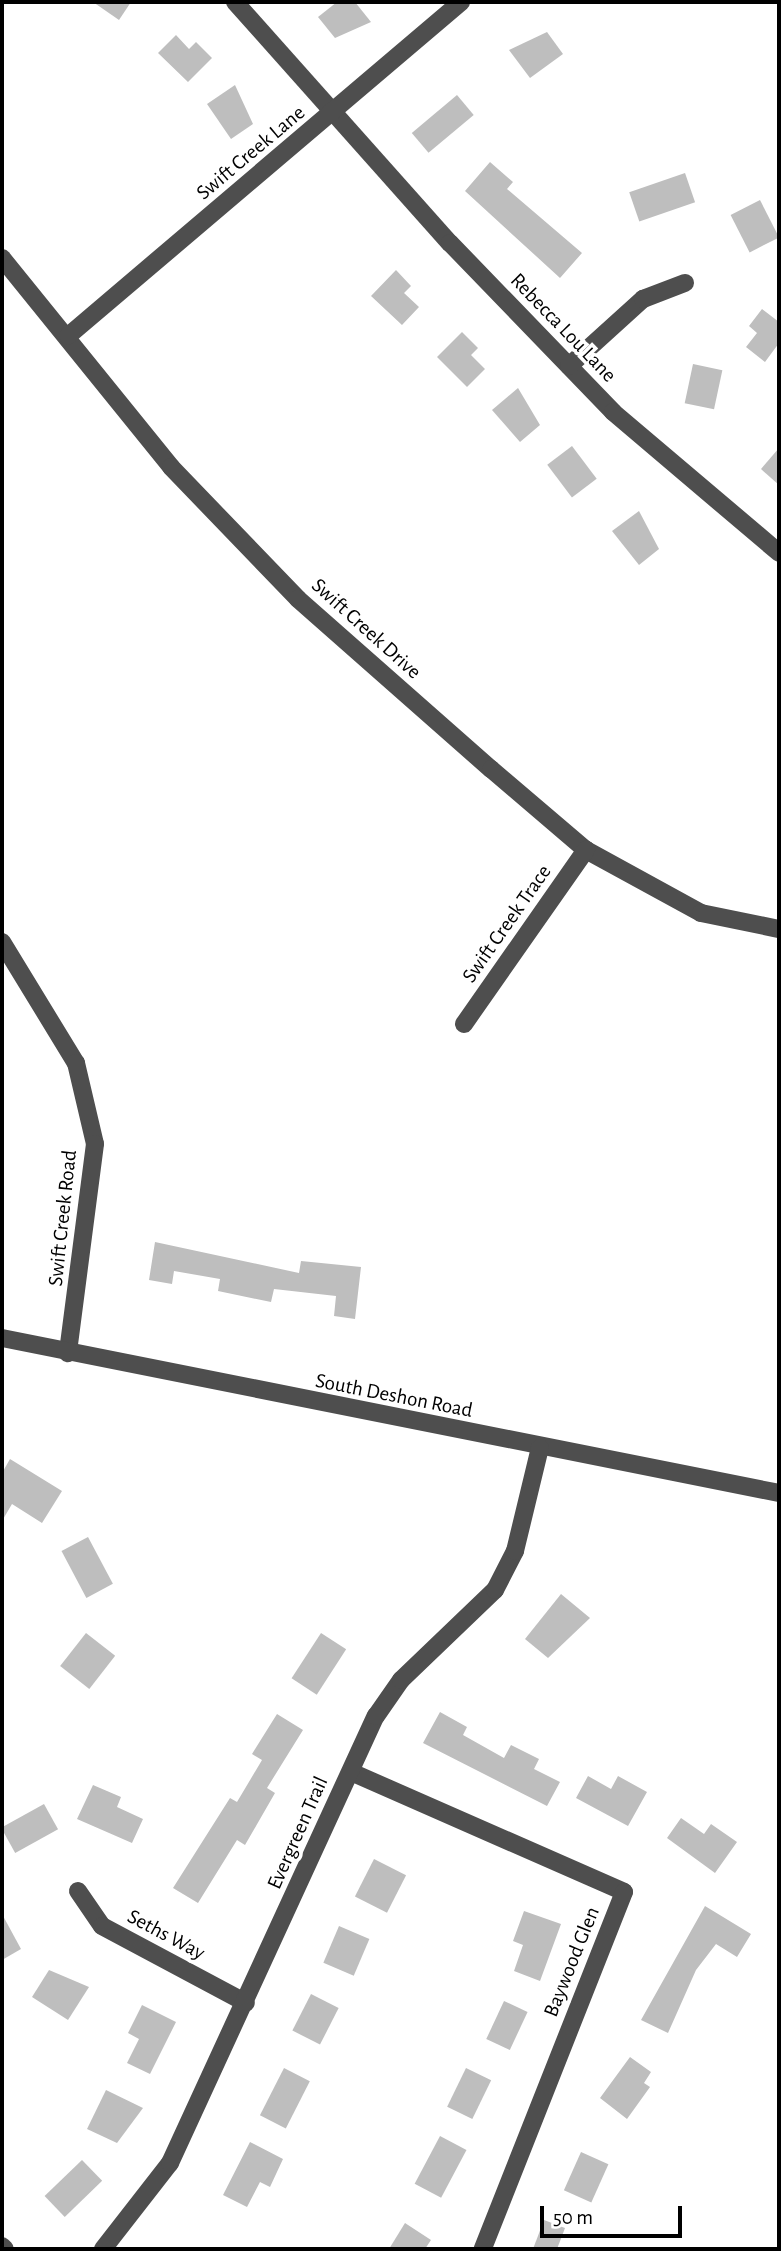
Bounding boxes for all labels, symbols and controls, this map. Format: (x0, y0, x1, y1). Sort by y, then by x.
street label: Swift Creek Lane (192, 100, 310, 206)
street label: Rebecca Lou Lane (505, 268, 621, 388)
street label: Swift Creek Drive (306, 573, 426, 685)
street label: Swift Creek Trace (457, 860, 557, 988)
street label: Swift Creek Road (43, 1149, 83, 1287)
street label: South Deshon Road (313, 1368, 475, 1424)
street label: Evergreen Trail (262, 1773, 334, 1893)
street label: Baywood Glen (538, 1903, 606, 2021)
street label: Seths Way (123, 1904, 209, 1966)
scale bar (543, 2192, 685, 2236)
text: 50 m (553, 2207, 593, 2228)

